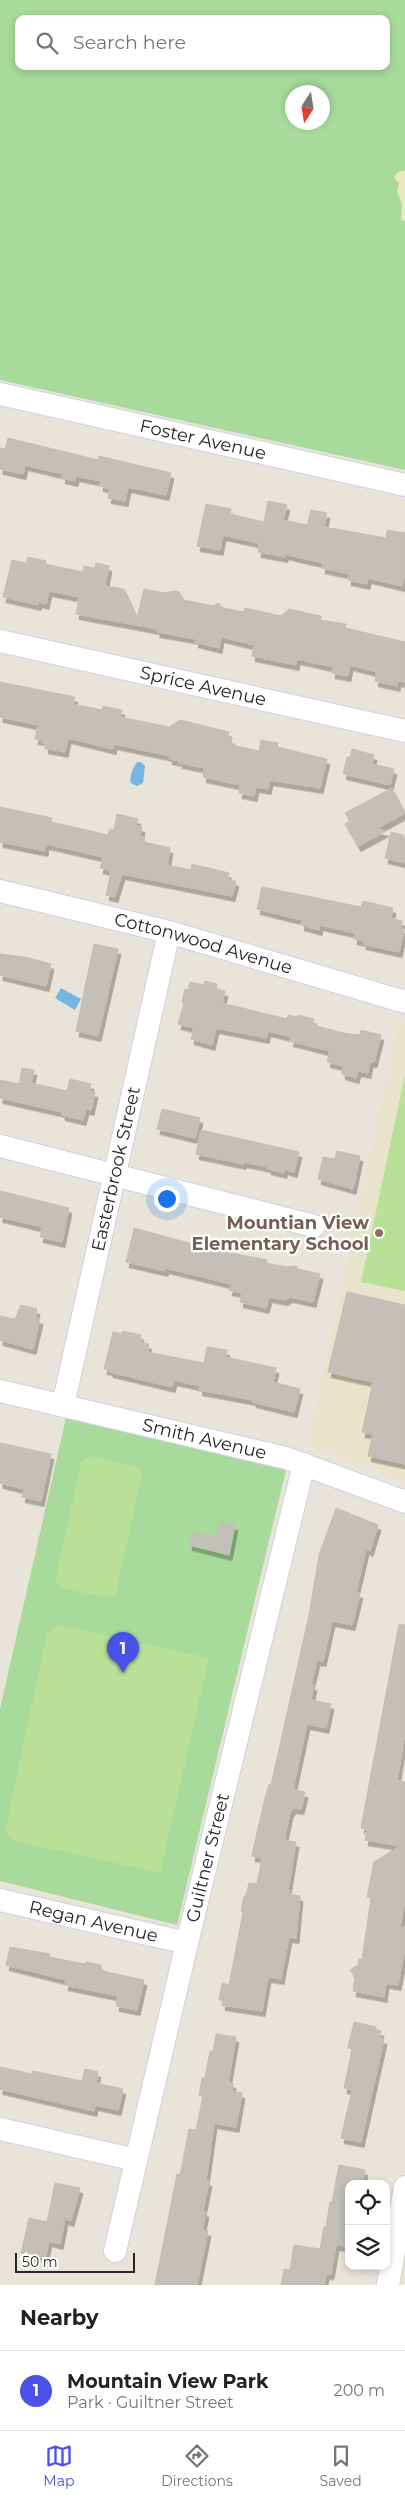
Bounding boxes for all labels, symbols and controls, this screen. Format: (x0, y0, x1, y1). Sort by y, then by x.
search box (15, 15, 390, 70)
icon: search (33, 29, 61, 57)
text: Search here (73, 31, 186, 54)
north arrow (285, 85, 330, 130)
street label: Foster Avenue (138, 415, 268, 464)
street label: Sprice Avenue (138, 661, 268, 711)
street label: Cottonwood Avenue (112, 908, 295, 979)
street label: Easterbrook Street (87, 1084, 145, 1253)
your location (154, 1186, 180, 1212)
place label: Mountian View Elementary School (192, 1212, 369, 1255)
marker: Mountian View Elementary School (373, 1227, 385, 1239)
street label: Smith Avenue (140, 1414, 269, 1464)
pin: 1 (107, 1632, 139, 1673)
street label: Guiltner Street (181, 1791, 234, 1925)
street label: Regan Avenue (27, 1896, 160, 1947)
map controls (345, 2180, 390, 2270)
button: locate (345, 2180, 390, 2225)
button: layers (345, 2225, 390, 2270)
scale bar (15, 2250, 135, 2273)
text: 50 m (22, 2253, 58, 2271)
text: Nearby (20, 2305, 99, 2330)
text: Mountain View Park (67, 2370, 268, 2393)
text: 1 (33, 2381, 39, 2400)
text: 200 m (334, 2381, 385, 2400)
text: Park · Guiltner Street (67, 2393, 234, 2412)
tab: Map (43, 2442, 74, 2490)
tab: Directions (161, 2442, 233, 2490)
tab: Saved (320, 2442, 362, 2490)

